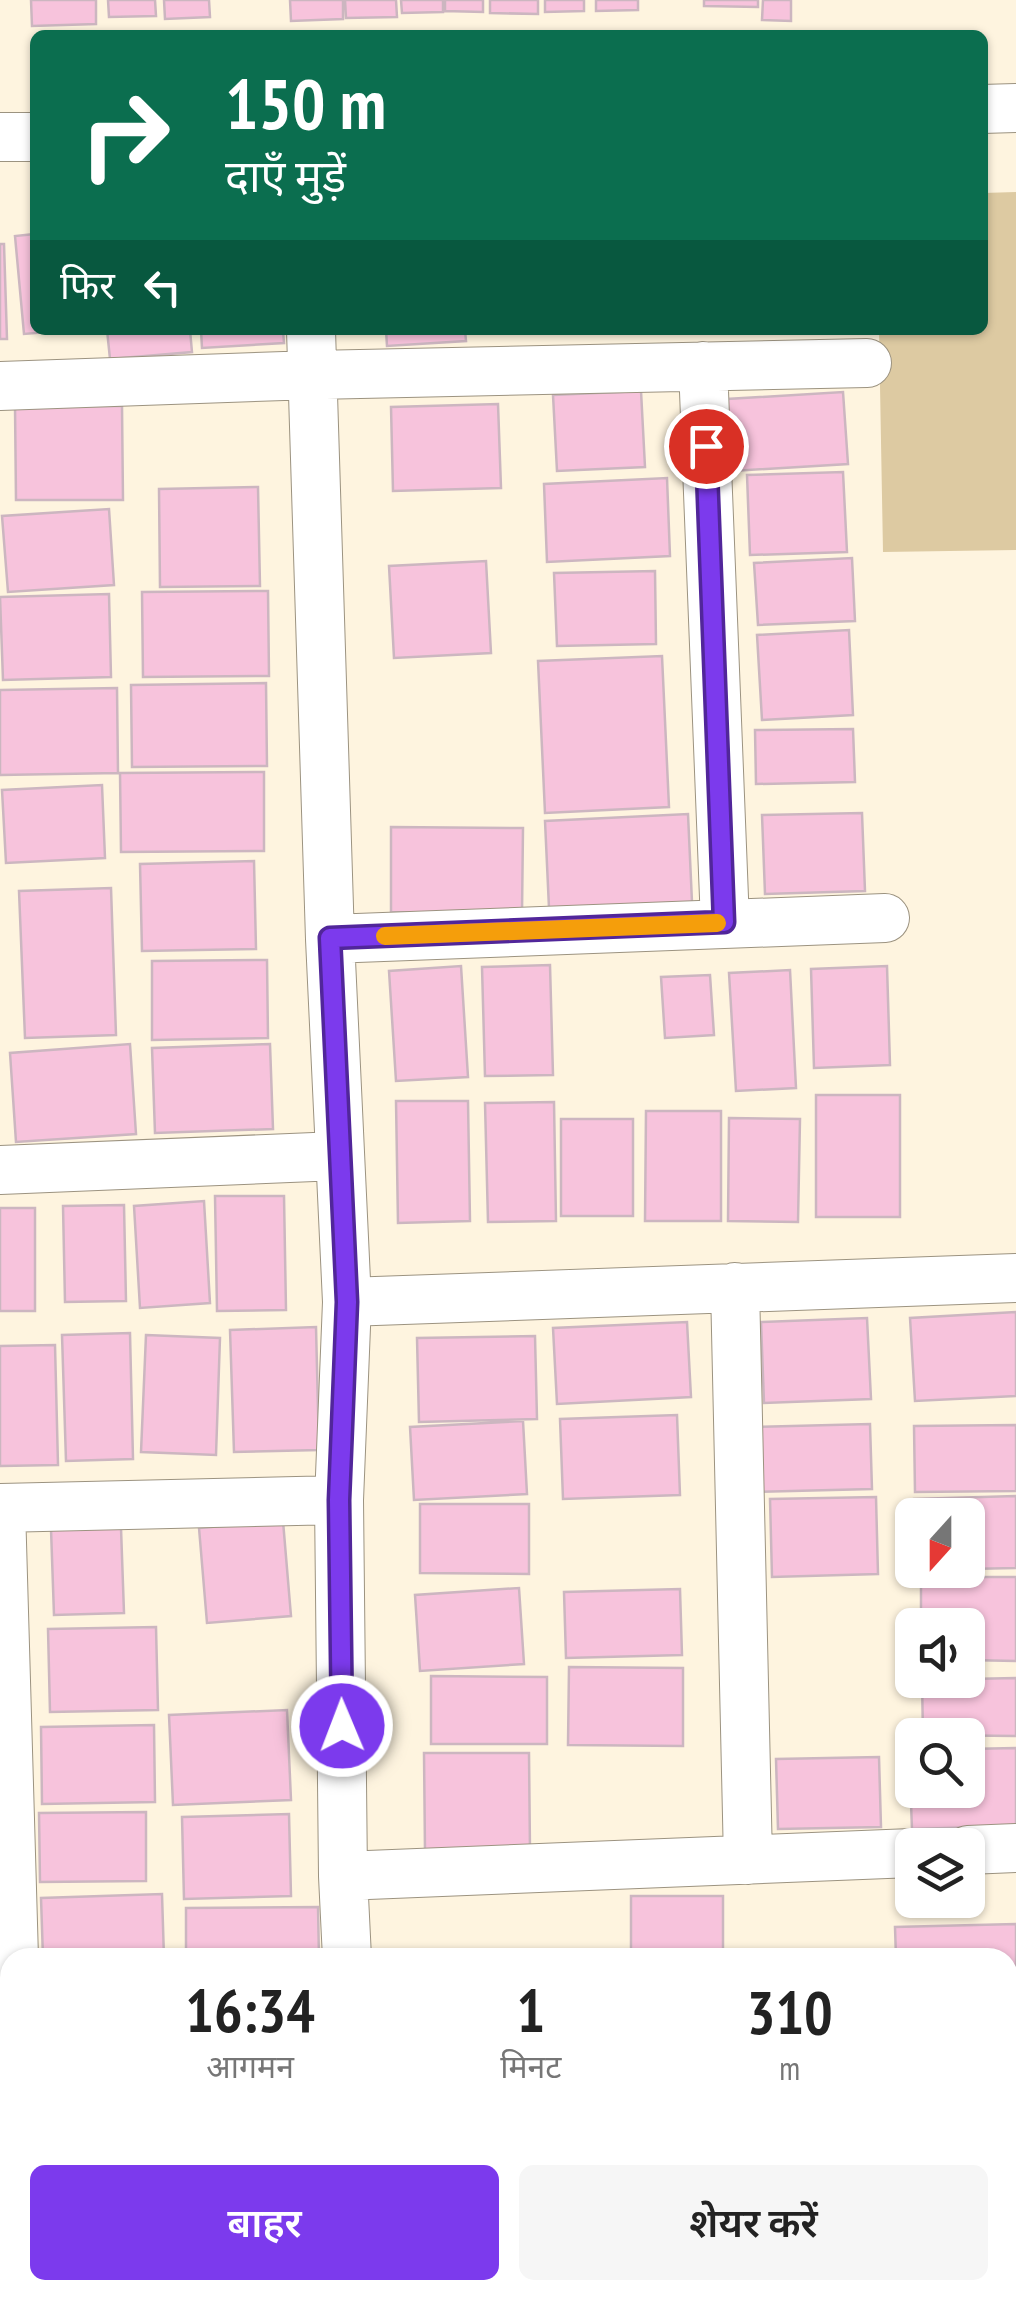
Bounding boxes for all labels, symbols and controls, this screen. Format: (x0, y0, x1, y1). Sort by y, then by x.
text: 150 m (225, 58, 386, 148)
icon: right (60, 70, 190, 200)
text: दाएँ मुड़ें (225, 146, 346, 204)
text: फिर (60, 260, 115, 309)
icon: left (135, 260, 190, 315)
pin (664, 404, 749, 489)
icon: arrive (679, 419, 734, 474)
north arrow (895, 1498, 985, 1588)
map controls (895, 1498, 985, 1918)
button: sound (895, 1608, 985, 1698)
position arrow (290, 1674, 394, 1778)
button: search (895, 1718, 985, 1808)
button: layers (895, 1828, 985, 1918)
text: 16:34 (185, 1971, 315, 2049)
text: 1 (517, 1971, 545, 2049)
text: 310 (747, 1973, 833, 2051)
text: आगमन (206, 2045, 294, 2087)
text: मिनट (500, 2045, 562, 2087)
text: m (779, 2047, 800, 2089)
button: बाहर (30, 2165, 499, 2280)
button: शेयर करें (519, 2165, 988, 2280)

